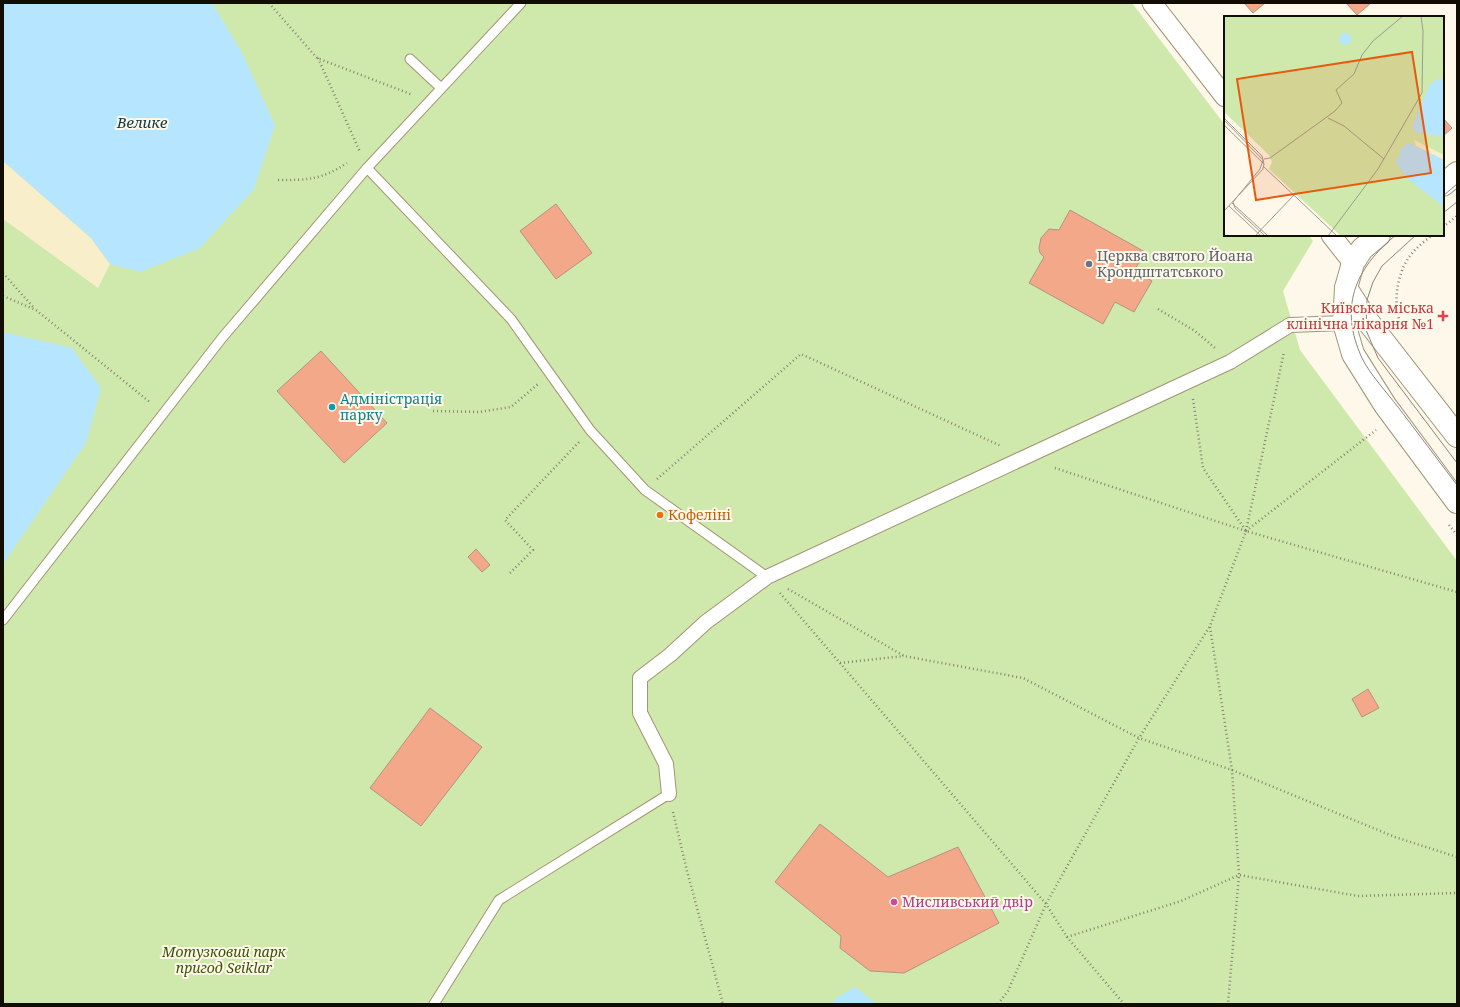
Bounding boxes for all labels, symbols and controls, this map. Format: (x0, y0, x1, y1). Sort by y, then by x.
inset map (1224, 16, 1444, 236)
water label: Велике (116, 112, 168, 132)
place label: Церква святого Йоана Крондштатського (1097, 246, 1253, 281)
marker: Церква святого Йоана Крондштатського (1084, 259, 1094, 269)
place label: Київська міська клінічна лікарня №1 (1287, 298, 1434, 333)
marker: Київська міська клінічна лікарня №1 (1437, 310, 1449, 322)
place label: Адміністрація парку (340, 389, 442, 424)
marker: Адміністрація парку (327, 402, 337, 412)
place label: Кофеліні (668, 505, 731, 524)
marker: Кофеліні (655, 510, 665, 520)
place label: Мисливський двір (902, 892, 1033, 911)
marker: Мисливський двір (889, 897, 899, 907)
park label: Мотузковий парк пригод Seiklar (161, 942, 287, 977)

